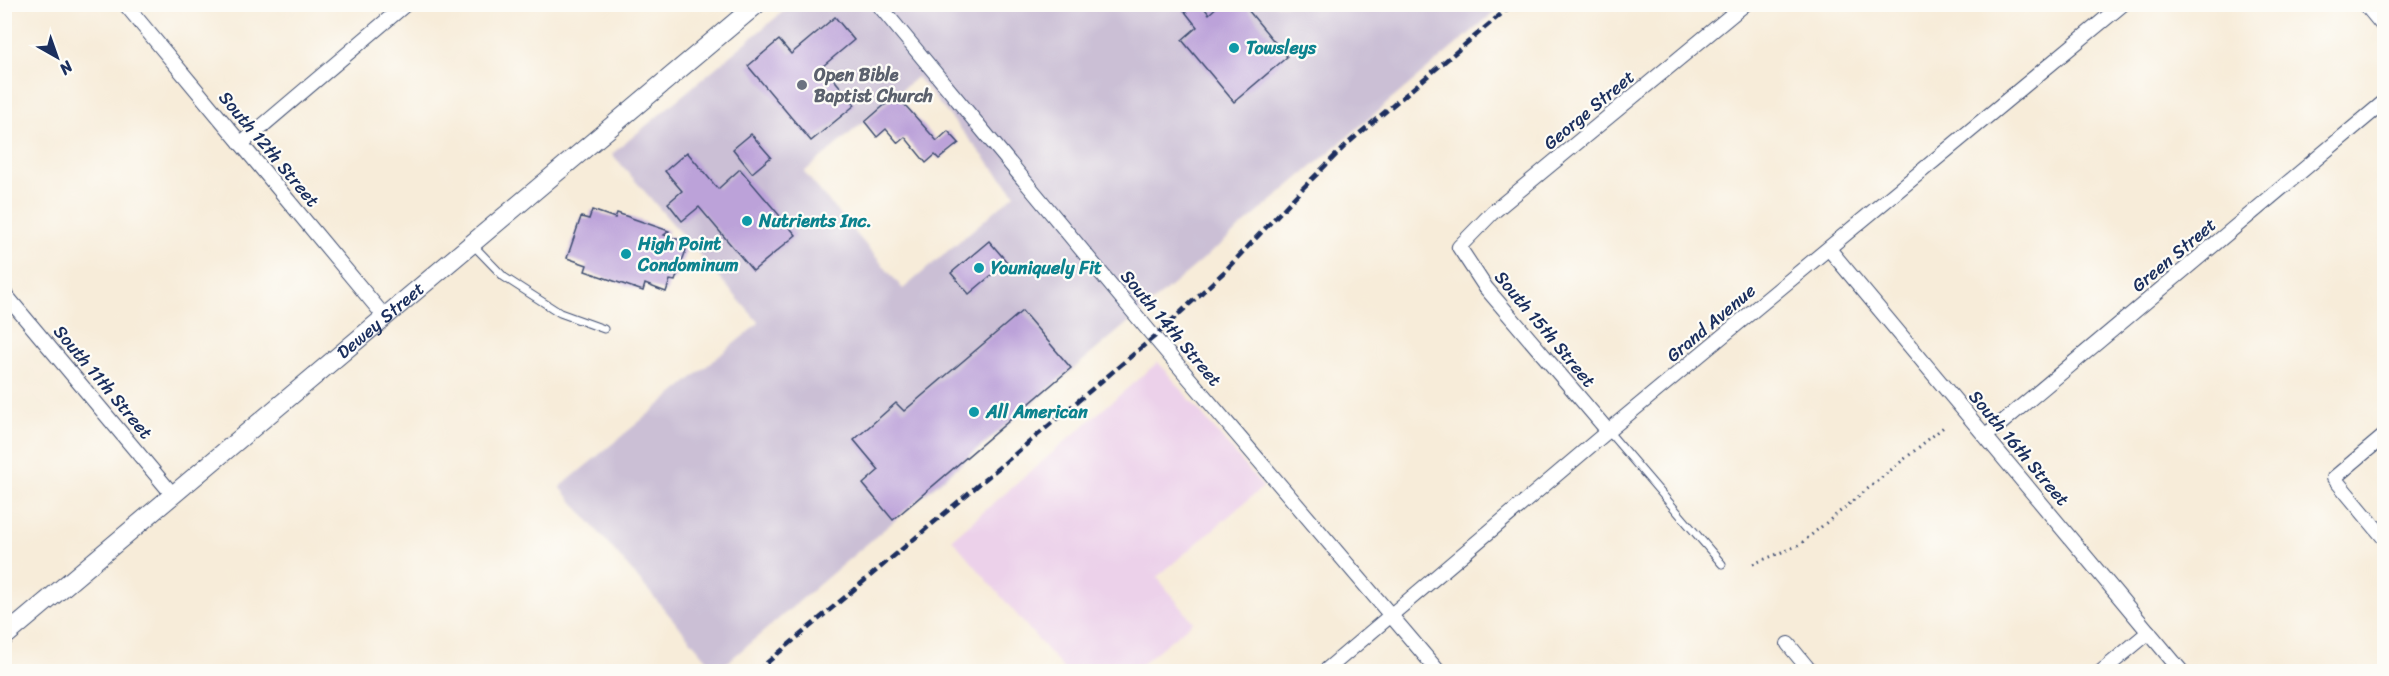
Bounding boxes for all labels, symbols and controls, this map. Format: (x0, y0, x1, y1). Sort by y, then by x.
north arrow (27, 27, 87, 87)
place label: Towsleys (1246, 32, 1317, 64)
marker: Towsleys (1227, 41, 1241, 55)
text: N (52, 53, 81, 83)
place label: Open Bible Baptist Church (814, 59, 933, 112)
street label: George Street (1536, 62, 1642, 158)
marker: Open Bible Baptist Church (795, 78, 809, 92)
street label: South 12th Street (210, 83, 328, 215)
place label: Nutrients Inc. (758, 205, 872, 237)
street label: Green Street (2124, 209, 2224, 300)
marker: Nutrients Inc. (740, 214, 754, 228)
place label: High Point Condominum (637, 228, 739, 281)
marker: High Point Condominum (619, 247, 633, 261)
place label: Youniquely Fit (991, 252, 1102, 284)
marker: Youniquely Fit (972, 261, 986, 275)
street label: South 14th Street (1112, 262, 1230, 394)
street label: South 15th Street (1486, 263, 1604, 395)
street label: Dewey Street (329, 273, 432, 367)
street label: Grand Avenue (1659, 276, 1763, 370)
street label: South 11th Street (45, 317, 161, 447)
street label: South 16th Street (1960, 382, 2078, 514)
place label: All American (985, 396, 1088, 428)
marker: All American (967, 405, 981, 419)

